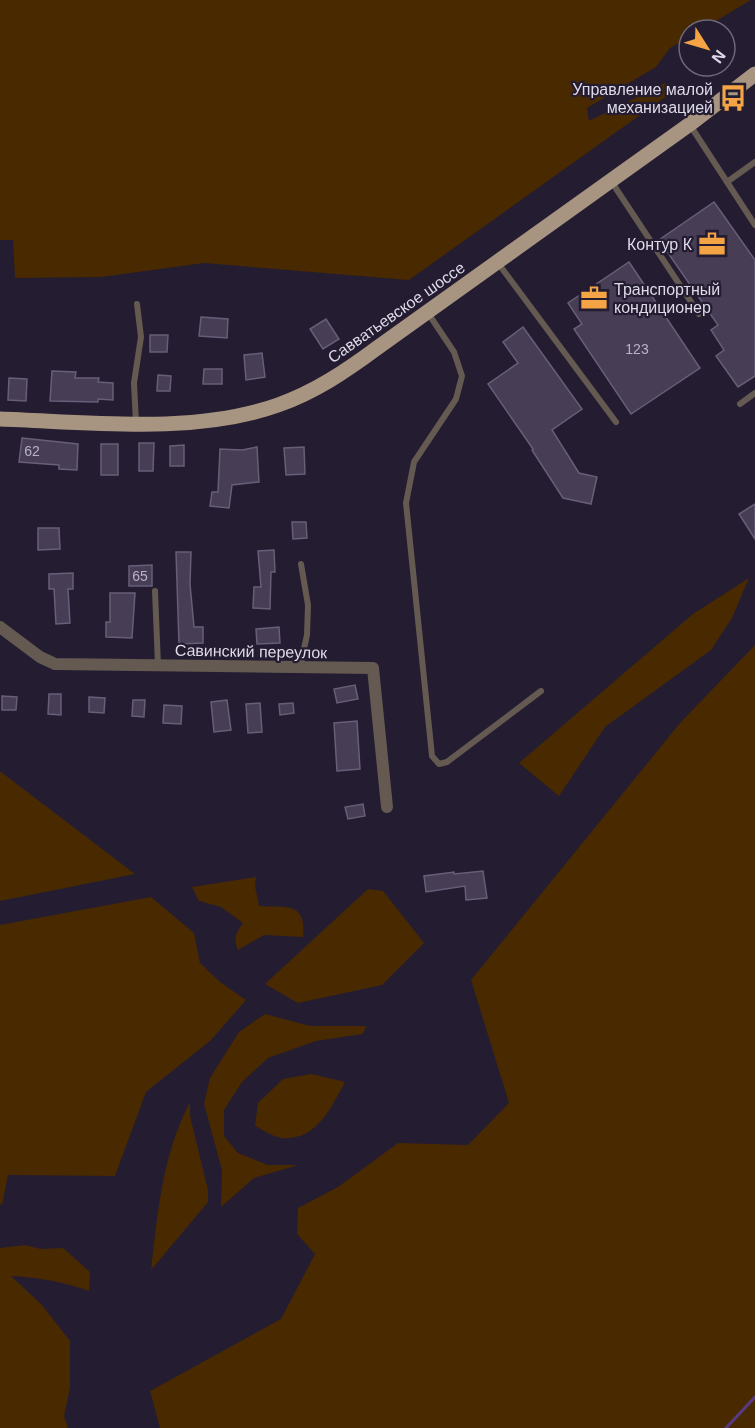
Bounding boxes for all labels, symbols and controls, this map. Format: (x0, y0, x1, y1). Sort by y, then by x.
north arrow (677, 18, 737, 78)
text: N (708, 47, 729, 66)
place label: Управление малой механизацией (572, 81, 713, 116)
bus stop icon: Управление малой механизацией (718, 83, 748, 113)
office icon: Контур К (697, 229, 727, 259)
place label: Контур К (627, 236, 693, 253)
street label: Савватьевское шоссе (325, 259, 468, 366)
place label: Транспортный кондиционер (614, 281, 720, 316)
office icon: Транспортный кондиционер (579, 283, 609, 313)
house number: 123 (625, 341, 649, 357)
house number: 62 (24, 443, 40, 459)
house number: 65 (132, 568, 148, 584)
street label: Савинский переулок (175, 642, 328, 661)

